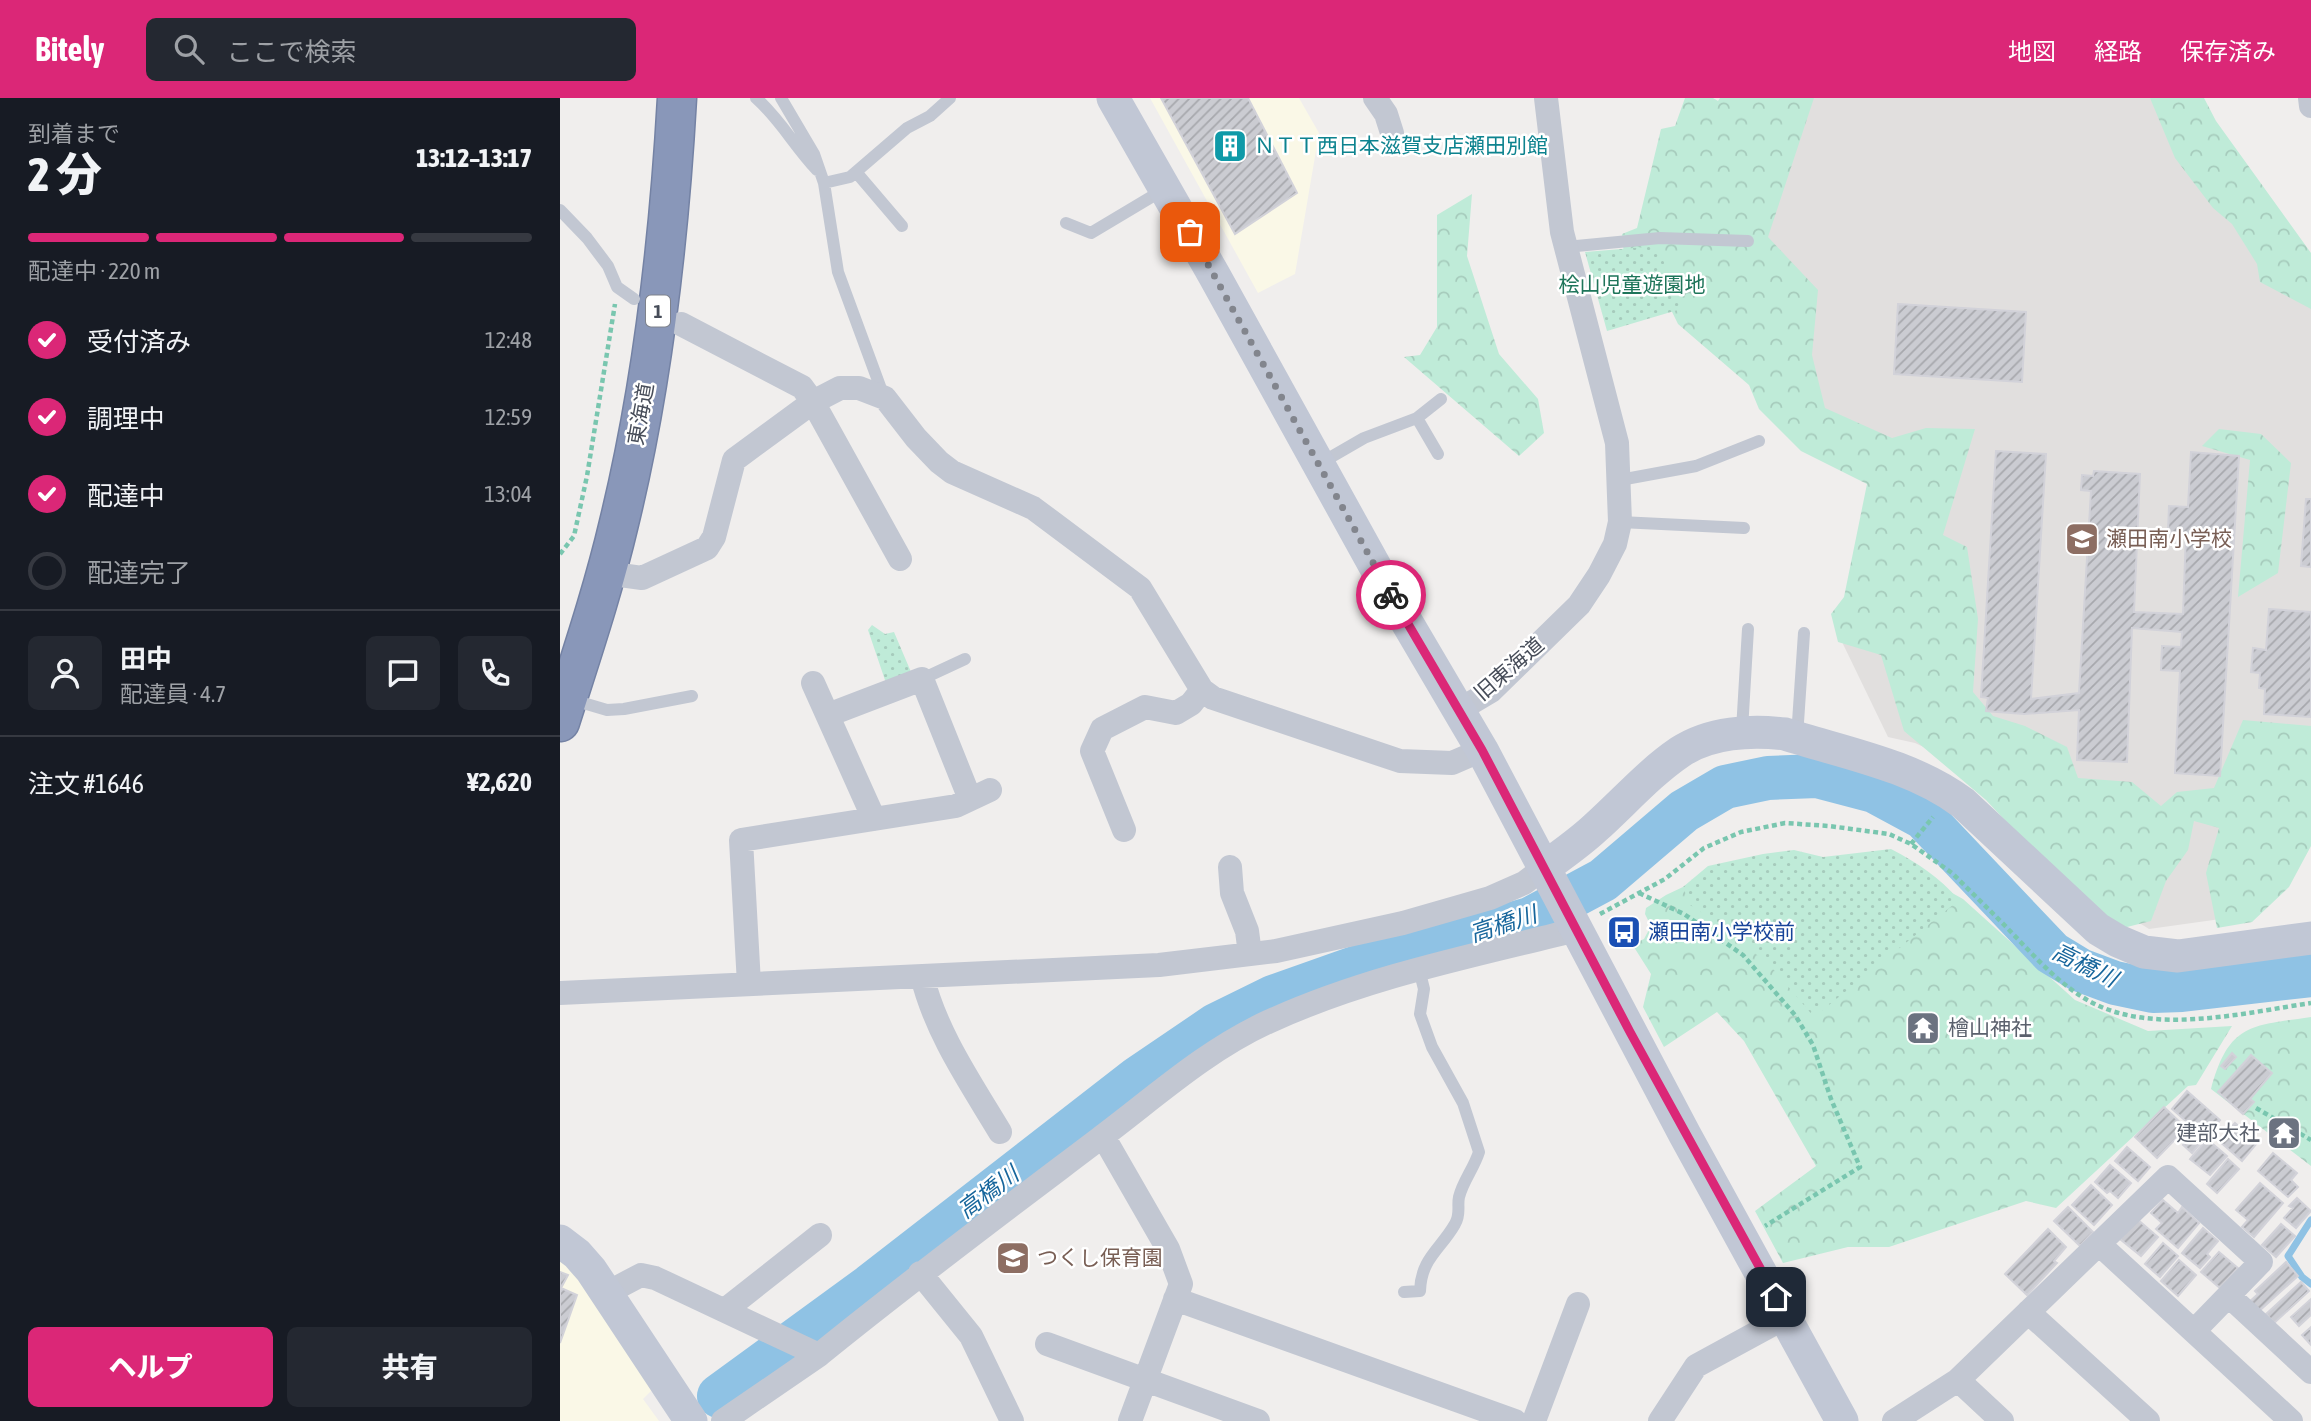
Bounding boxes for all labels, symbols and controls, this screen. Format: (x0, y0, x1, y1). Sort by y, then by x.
search box (146, 18, 636, 81)
text: Bitely (35, 30, 104, 68)
icon: search (170, 30, 208, 68)
text: ここで検索 (226, 37, 356, 67)
text: 地図 (2008, 38, 2056, 65)
text: 経路 (2094, 38, 2142, 65)
text: 保存済み (2180, 38, 2276, 65)
text: 到着まで (28, 121, 120, 147)
building icon: ＮＴＴ西日本滋賀支店瀬田別館 (1211, 127, 1249, 165)
place label: ＮＴＴ西日本滋賀支店瀬田別館 (1254, 133, 1548, 157)
text: 13:12–13:17 (416, 143, 532, 173)
text: 2 分 (28, 148, 102, 201)
pin (1160, 202, 1220, 262)
icon: bag (1171, 213, 1209, 251)
text: 配達中 · 220 m (28, 258, 160, 284)
park label: 桧山児童遊園地 (1559, 272, 1706, 296)
road number: 1 (646, 295, 670, 326)
icon: check (28, 321, 66, 359)
text: 受付済み (87, 327, 191, 357)
text: 12:48 (485, 327, 532, 353)
street label: 東海道 (623, 381, 657, 447)
icon: check (28, 398, 66, 436)
text: 調理中 (87, 404, 165, 434)
text: 12:59 (485, 404, 532, 430)
icon: check (28, 475, 66, 513)
text: 配達中 (87, 481, 165, 511)
text: 13:04 (484, 481, 532, 507)
school or university icon: 瀬田南小学校 (2063, 520, 2101, 558)
place label: 瀬田南小学校 (2106, 526, 2232, 550)
text: 配達完了 (87, 558, 191, 588)
courier (1356, 560, 1426, 630)
icon: bike (1372, 576, 1410, 614)
street label: 旧東海道 (1469, 632, 1548, 705)
button: person (28, 636, 102, 710)
button: chat (366, 636, 440, 710)
button: phone (458, 636, 532, 710)
text: 田中 (120, 644, 172, 674)
text: 配達員 · 4.7 (120, 681, 226, 707)
text: ¥2,620 (467, 767, 532, 797)
text: 注文 #1646 (28, 769, 144, 799)
water label: 高橋川 (1466, 900, 1543, 947)
bus stop icon: 瀬田南小学校前 (1605, 913, 1643, 951)
place label: 瀬田南小学校前 (1648, 919, 1795, 943)
water label: 高橋川 (2048, 938, 2124, 993)
temple icon: 檜山神社 (1904, 1009, 1942, 1047)
place label: 檜山神社 (1948, 1015, 2032, 1039)
temple icon: 建部大社 (2265, 1114, 2303, 1152)
place label: 建部大社 (2176, 1120, 2260, 1144)
water label: 高橋川 (953, 1159, 1026, 1223)
school or university icon: つくし保育園 (994, 1239, 1032, 1277)
place label: つくし保育園 (1037, 1245, 1163, 1269)
pin (1746, 1267, 1806, 1327)
icon: home (1757, 1278, 1795, 1316)
button: ヘルプ (28, 1327, 273, 1407)
button: 共有 (287, 1327, 532, 1407)

